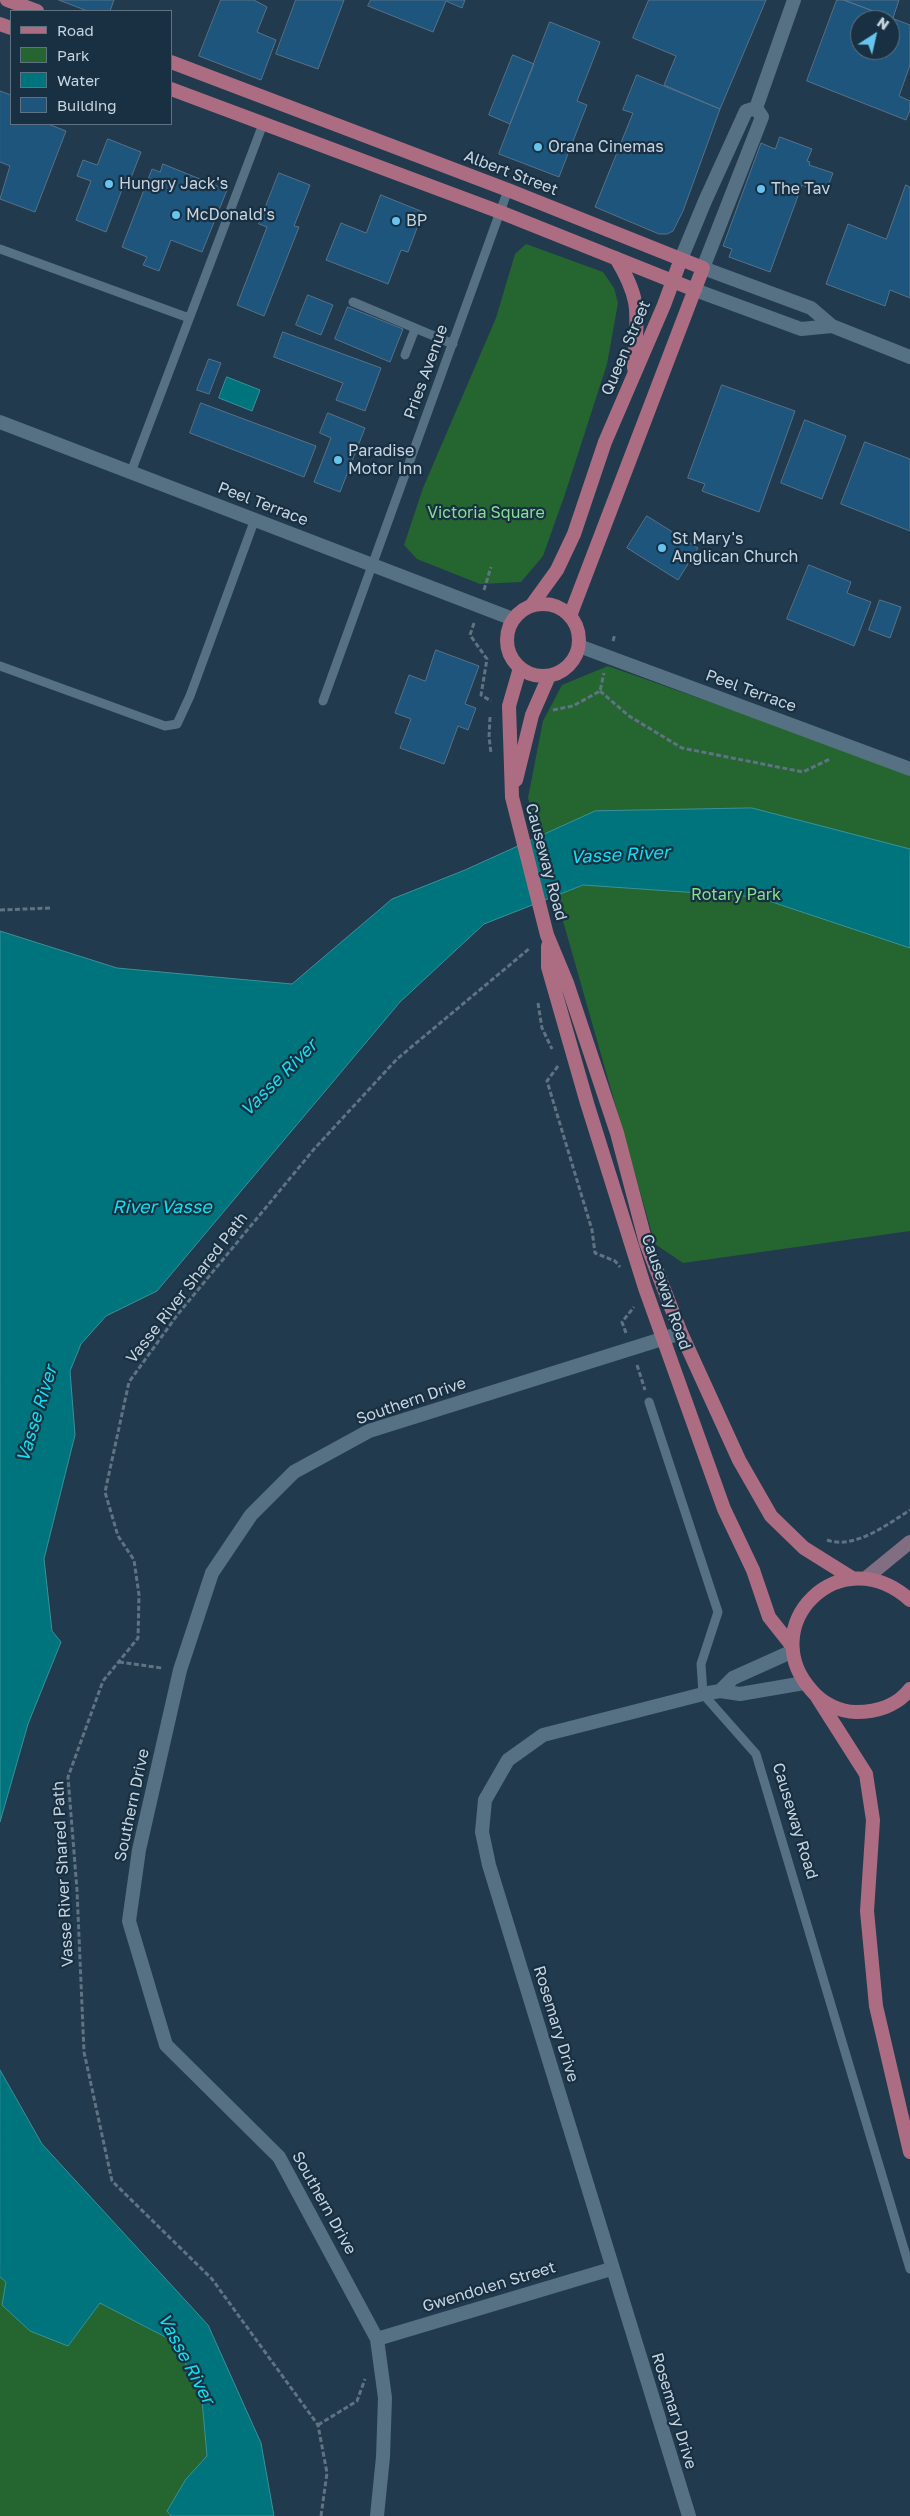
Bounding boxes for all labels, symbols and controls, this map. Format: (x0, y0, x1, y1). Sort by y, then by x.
legend (10, 10, 172, 125)
north arrow (850, 10, 900, 60)
text: N (874, 13, 893, 33)
text: Road (57, 21, 94, 39)
text: Park (57, 46, 89, 64)
text: Water (57, 71, 100, 89)
text: Building (57, 96, 117, 114)
place label: Orana Cinemas (548, 137, 664, 157)
marker: Orana Cinemas (532, 141, 544, 153)
street label: Albert Street (461, 146, 561, 200)
place label: Hungry Jack's (119, 174, 228, 194)
marker: Hungry Jack's (103, 178, 115, 190)
place label: The Tav (771, 179, 830, 199)
marker: The Tav (755, 183, 767, 195)
place label: McDonald's (186, 205, 275, 225)
marker: McDonald's (170, 209, 182, 221)
place label: BP (406, 211, 427, 231)
marker: BP (390, 215, 402, 227)
street label: Queen Street (597, 298, 655, 398)
street label: Pries Avenue (400, 322, 452, 422)
place label: Paradise Motor Inn (348, 441, 422, 479)
marker: Paradise Motor Inn (332, 454, 344, 466)
street label: Peel Terrace (215, 478, 311, 530)
park label: Victoria Square (427, 503, 545, 523)
place label: St Mary's Anglican Church (672, 529, 798, 567)
marker: St Mary's Anglican Church (656, 542, 668, 554)
street label: Peel Terrace (703, 666, 799, 716)
street label: Causeway Road (521, 801, 571, 923)
water label: Vasse River (570, 842, 670, 868)
park label: Rotary Park (691, 885, 781, 905)
water label: Vasse River (236, 1035, 322, 1121)
water label: River Vasse (112, 1196, 212, 1218)
street label: Vasse River Shared Path (122, 1209, 252, 1367)
street label: Causeway Road (637, 1232, 695, 1352)
water label: Vasse River (12, 1363, 62, 1465)
street label: Southern Drive (354, 1373, 468, 1429)
street label: Southern Drive (111, 1747, 153, 1863)
street label: Causeway Road (768, 1760, 822, 1882)
street label: Vasse River Shared Path (49, 1781, 77, 1967)
street label: Rosemary Drive (529, 1964, 583, 2084)
street label: Southern Drive (288, 2148, 360, 2258)
street label: Gwendolen Street (420, 2258, 558, 2316)
water label: Vasse River (153, 2310, 219, 2408)
street label: Rosemary Drive (647, 2351, 701, 2471)

